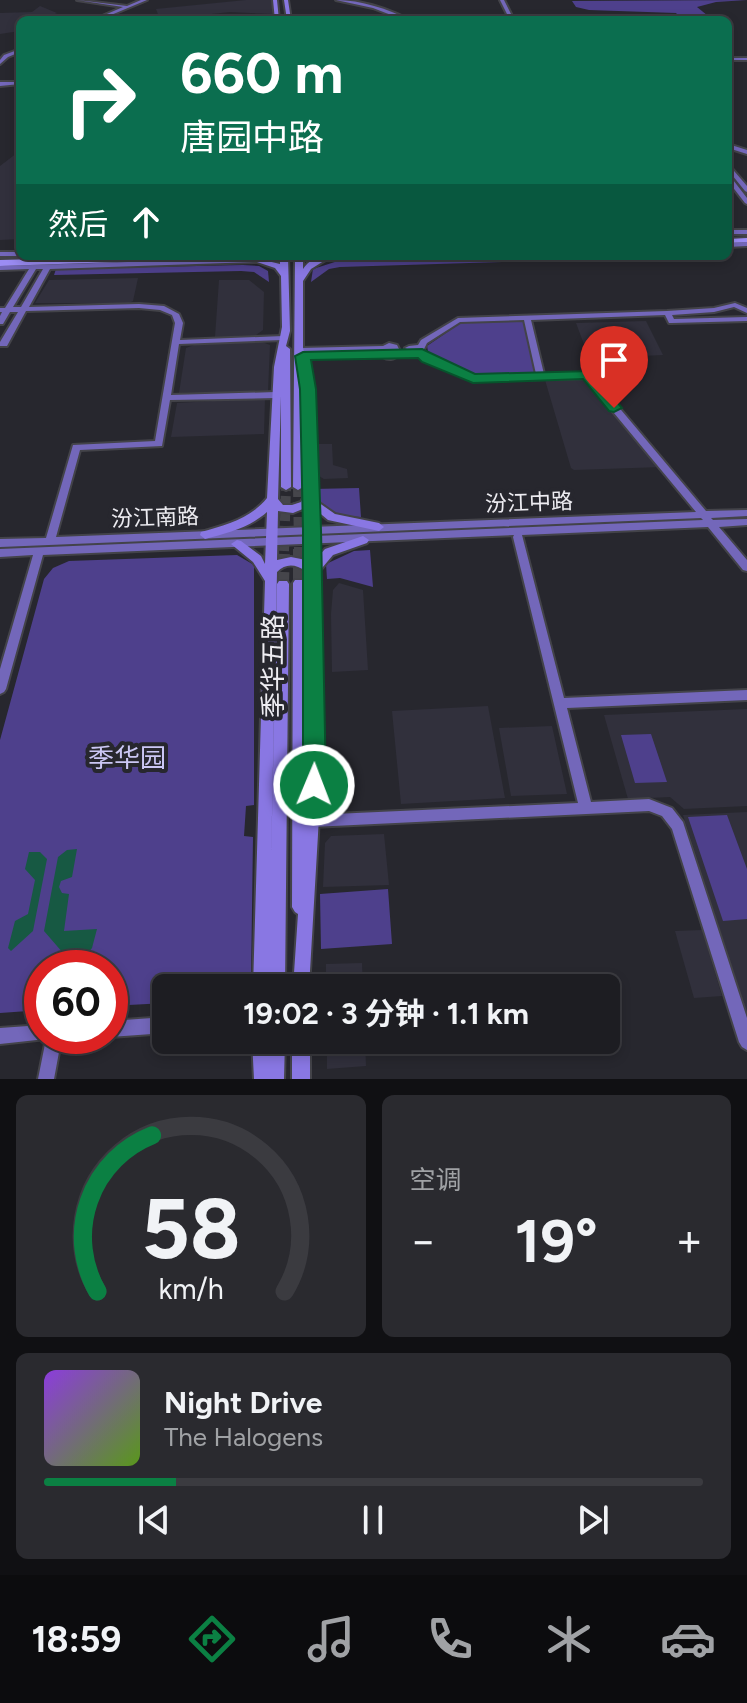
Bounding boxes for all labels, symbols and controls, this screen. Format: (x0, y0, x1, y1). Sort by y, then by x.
text: 660 m (180, 40, 343, 107)
icon: right (48, 48, 152, 152)
text: 唐园中路 (180, 116, 324, 159)
icon: ahead (124, 200, 168, 244)
text: 然后 (48, 206, 108, 243)
pin (580, 326, 648, 408)
icon: arrive (592, 338, 636, 382)
street label: 汾江中路 (485, 487, 573, 518)
street label: 汾江南路 (111, 502, 199, 533)
street label: 季华五路 (257, 614, 289, 718)
park label: 季华园 (88, 742, 166, 774)
position arrow (272, 743, 356, 827)
speed limit sign: 60 (24, 950, 128, 1054)
text: 19:02 · 3 分钟 · 1.1 km (243, 995, 529, 1032)
text: 空调 (410, 1164, 462, 1196)
text: 58 (141, 1179, 240, 1279)
text: 19° (515, 1205, 598, 1277)
text: − (410, 1214, 437, 1267)
text: + (676, 1214, 703, 1267)
text: km/h (158, 1272, 223, 1306)
text: Night Drive (164, 1384, 322, 1421)
text: The Halogens (164, 1421, 323, 1453)
icon: previous (132, 1498, 176, 1542)
icon: pause (351, 1498, 395, 1542)
icon: next (571, 1498, 615, 1542)
icon: directions (184, 1611, 240, 1667)
icon: music (303, 1611, 359, 1667)
icon: phone (422, 1611, 478, 1667)
icon: climate (541, 1611, 597, 1667)
icon: car (660, 1611, 716, 1667)
text: 18:59 (31, 1618, 121, 1661)

